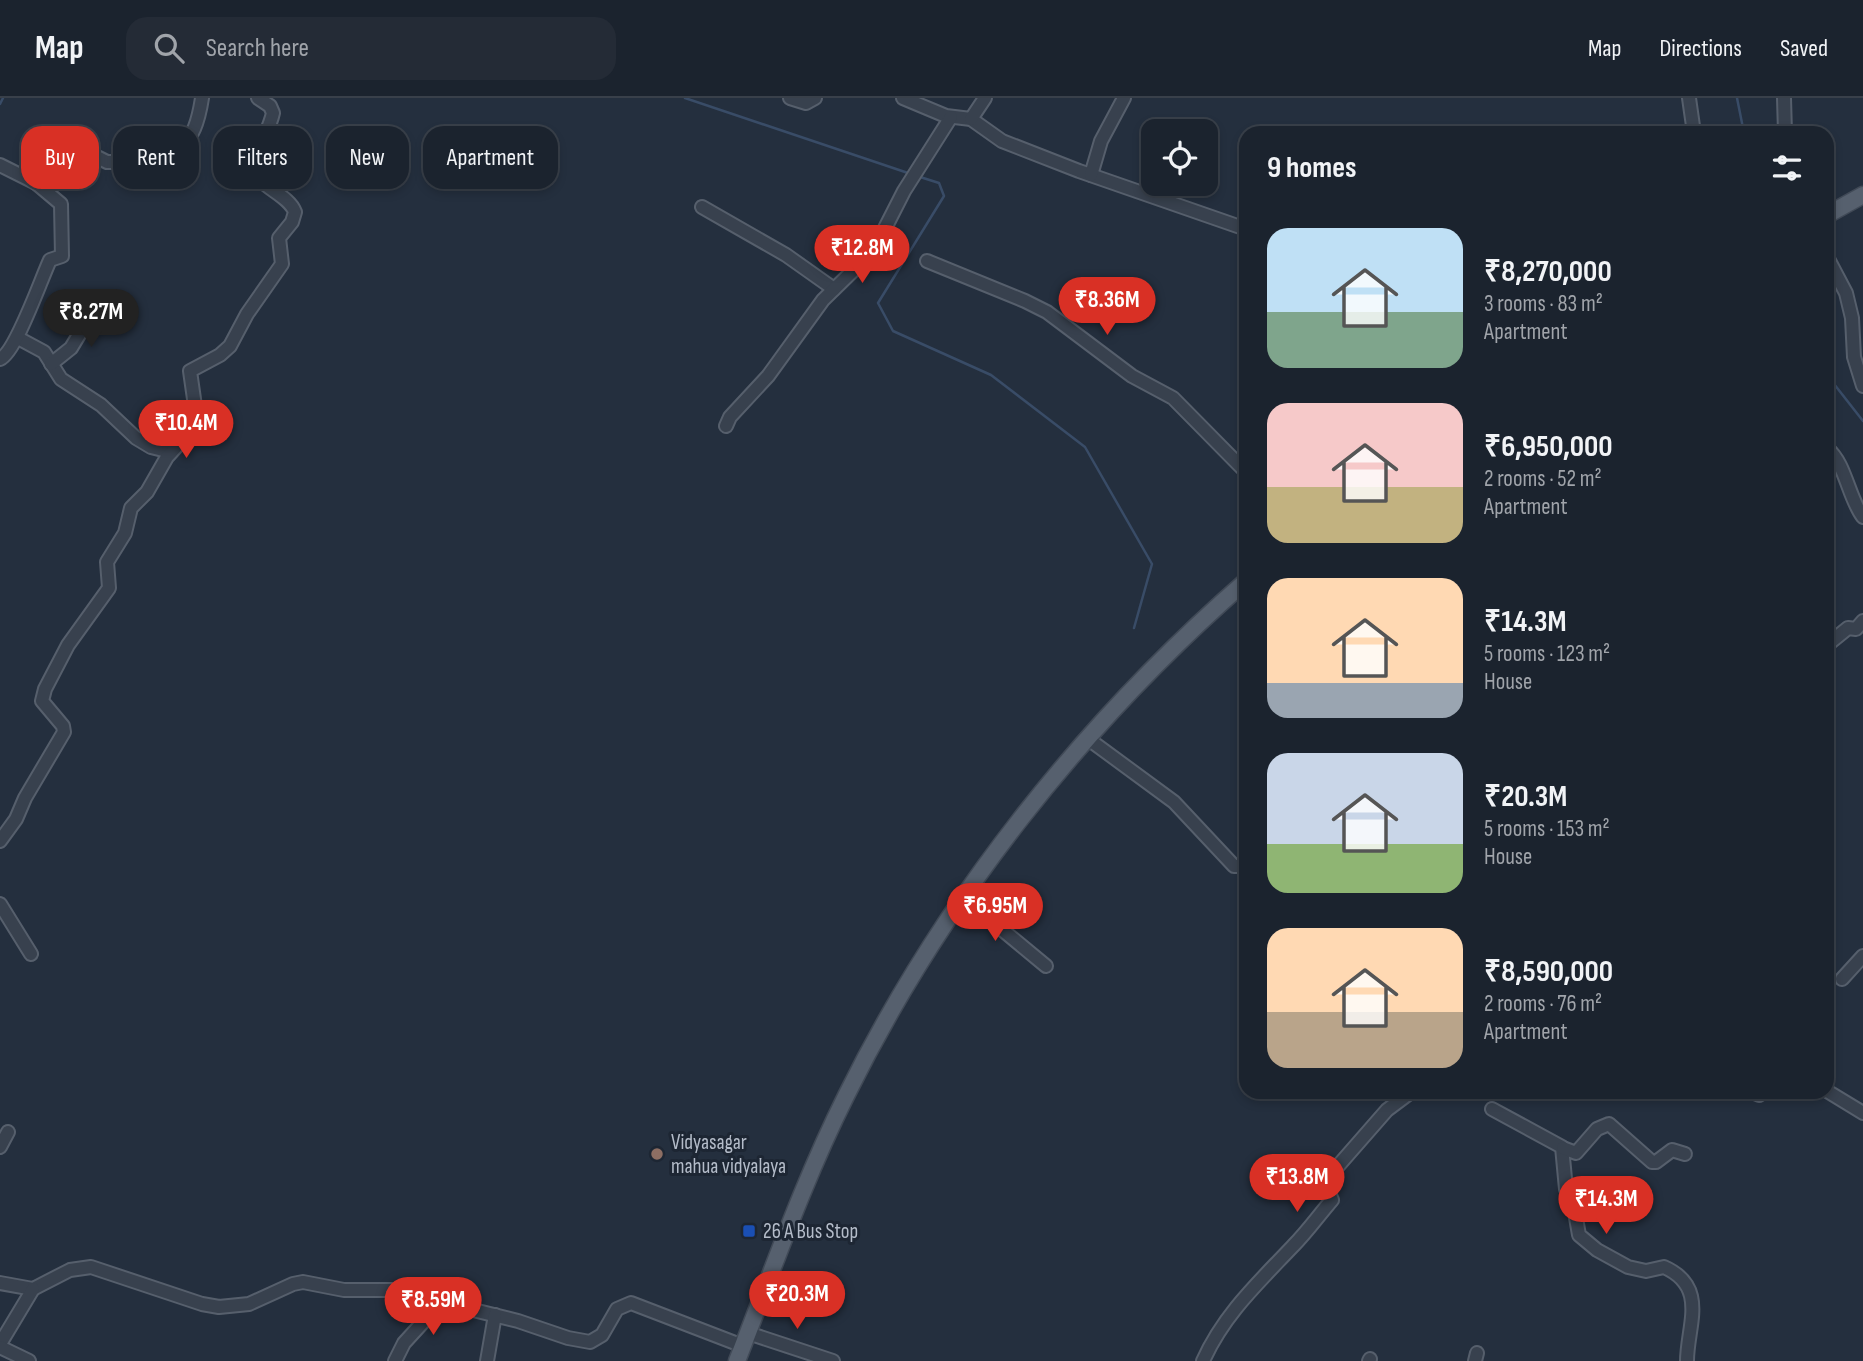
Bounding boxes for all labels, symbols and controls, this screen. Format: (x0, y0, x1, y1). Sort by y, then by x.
search box (126, 17, 616, 80)
text: Map (35, 28, 84, 68)
icon: search (150, 29, 188, 67)
text: Search here (206, 33, 309, 64)
text: Map (1588, 34, 1621, 63)
text: Directions (1659, 34, 1742, 63)
text: Saved (1780, 34, 1828, 63)
map controls (1141, 119, 1218, 196)
button: locate (1141, 119, 1218, 196)
chip: Buy (21, 126, 99, 189)
chip: Rent (113, 126, 199, 189)
chip: Filters (213, 126, 312, 189)
chip: New (326, 126, 409, 189)
chip: Apartment (423, 126, 558, 189)
icon: filters (1768, 149, 1806, 187)
text: 9 homes (1267, 150, 1357, 186)
pin: ₹12.8M (805, 226, 919, 285)
text: ₹12.8M (830, 234, 894, 262)
text: ₹8,270,000 (1484, 254, 1612, 290)
icon: home (1323, 256, 1407, 340)
pin: ₹8.36M (1050, 278, 1164, 337)
text: ₹8.36M (1075, 286, 1139, 314)
pin: ₹8.27M (34, 289, 148, 349)
text: 3 rooms · 83 m² (1484, 290, 1603, 318)
text: ₹8.27M (59, 298, 123, 326)
text: Apartment (1484, 318, 1568, 346)
pin: ₹10.4M (129, 400, 243, 460)
text: ₹10.4M (154, 409, 218, 437)
text: ₹6,950,000 (1484, 429, 1613, 465)
icon: home (1323, 431, 1407, 515)
text: 2 rooms · 52 m² (1484, 465, 1602, 493)
text: Apartment (1484, 493, 1568, 521)
text: ₹14.3M (1484, 604, 1566, 640)
icon: home (1323, 606, 1407, 690)
text: 5 rooms · 123 m² (1484, 640, 1610, 668)
text: House (1484, 668, 1532, 696)
text: ₹20.3M (1484, 779, 1567, 815)
icon: home (1323, 781, 1407, 865)
text: 5 rooms · 153 m² (1484, 815, 1610, 843)
text: House (1484, 843, 1532, 871)
pin: ₹6.95M (938, 884, 1052, 943)
text: ₹6.95M (963, 892, 1027, 920)
text: ₹8,590,000 (1484, 954, 1613, 990)
icon: home (1323, 956, 1407, 1040)
text: 2 rooms · 76 m² (1484, 990, 1602, 1018)
text: Apartment (1484, 1018, 1568, 1046)
place label: Vidyasagar mahua vidyalaya (671, 1130, 786, 1179)
marker: Vidyasagar mahua vidyalaya (649, 1146, 665, 1162)
pin: ₹13.8M (1240, 1154, 1354, 1214)
text: ₹13.8M (1265, 1163, 1329, 1191)
pin: ₹14.3M (1549, 1176, 1663, 1236)
text: ₹14.3M (1574, 1185, 1638, 1213)
place label: 26 A Bus Stop (763, 1219, 858, 1244)
marker: 26 A Bus Stop (741, 1223, 757, 1239)
pin: ₹20.3M (740, 1272, 854, 1331)
pin: ₹8.59M (376, 1278, 490, 1337)
text: ₹20.3M (765, 1280, 829, 1308)
text: ₹8.59M (401, 1286, 465, 1314)

